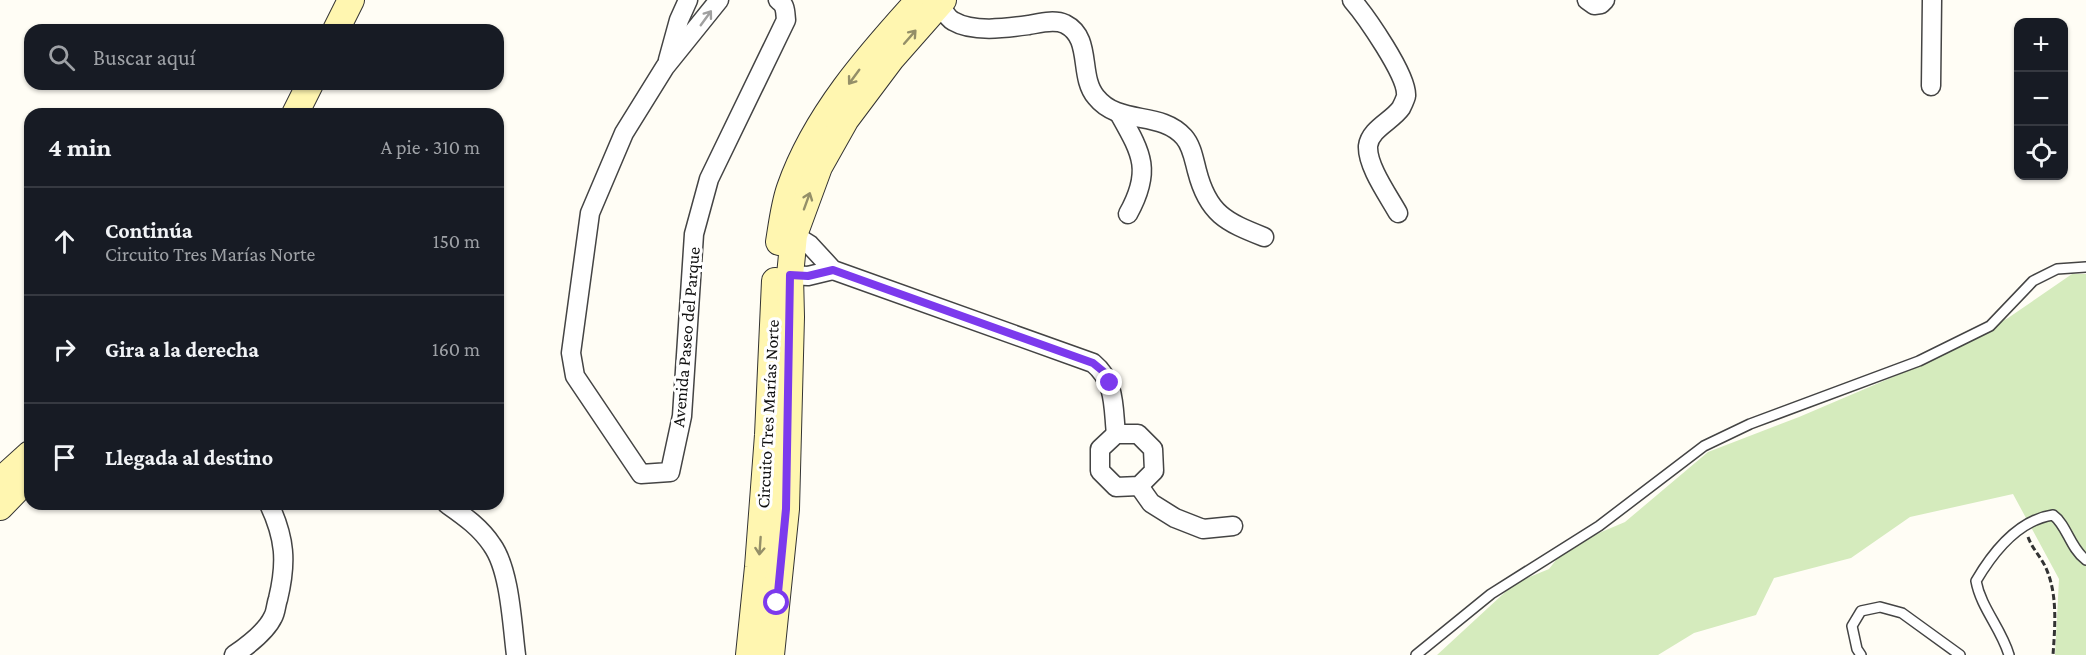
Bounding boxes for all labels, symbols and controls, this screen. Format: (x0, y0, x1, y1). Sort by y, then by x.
one-way arrow (700, 10, 712, 26)
map controls (2014, 18, 2068, 180)
button: + (2014, 18, 2068, 72)
search box (24, 24, 504, 90)
one-way arrow (903, 30, 917, 45)
icon: search (45, 41, 78, 74)
text: Buscar aquí (93, 45, 195, 70)
one-way arrow (848, 68, 860, 84)
button: − (2014, 72, 2068, 126)
button: locate (2014, 126, 2068, 180)
text: 4 min (48, 133, 112, 162)
text: A pie · 310 m (381, 136, 480, 158)
one-way arrow (803, 192, 814, 211)
text: Continúa (105, 218, 192, 243)
icon: ahead (48, 225, 81, 258)
text: 150 m (433, 230, 480, 252)
text: Circuito Tres Marías Norte (105, 243, 315, 265)
street label: Avenida Paseo del Parque (668, 246, 704, 428)
street label: Circuito Tres Marías Norte (753, 319, 783, 509)
icon: right (48, 333, 81, 366)
text: Gira a la derecha (105, 337, 259, 362)
text: 160 m (432, 338, 480, 360)
route end (1096, 369, 1122, 395)
icon: arrive (48, 441, 81, 474)
text: Llegada al destino (105, 445, 273, 470)
one-way arrow (754, 536, 765, 556)
route start (763, 589, 789, 615)

